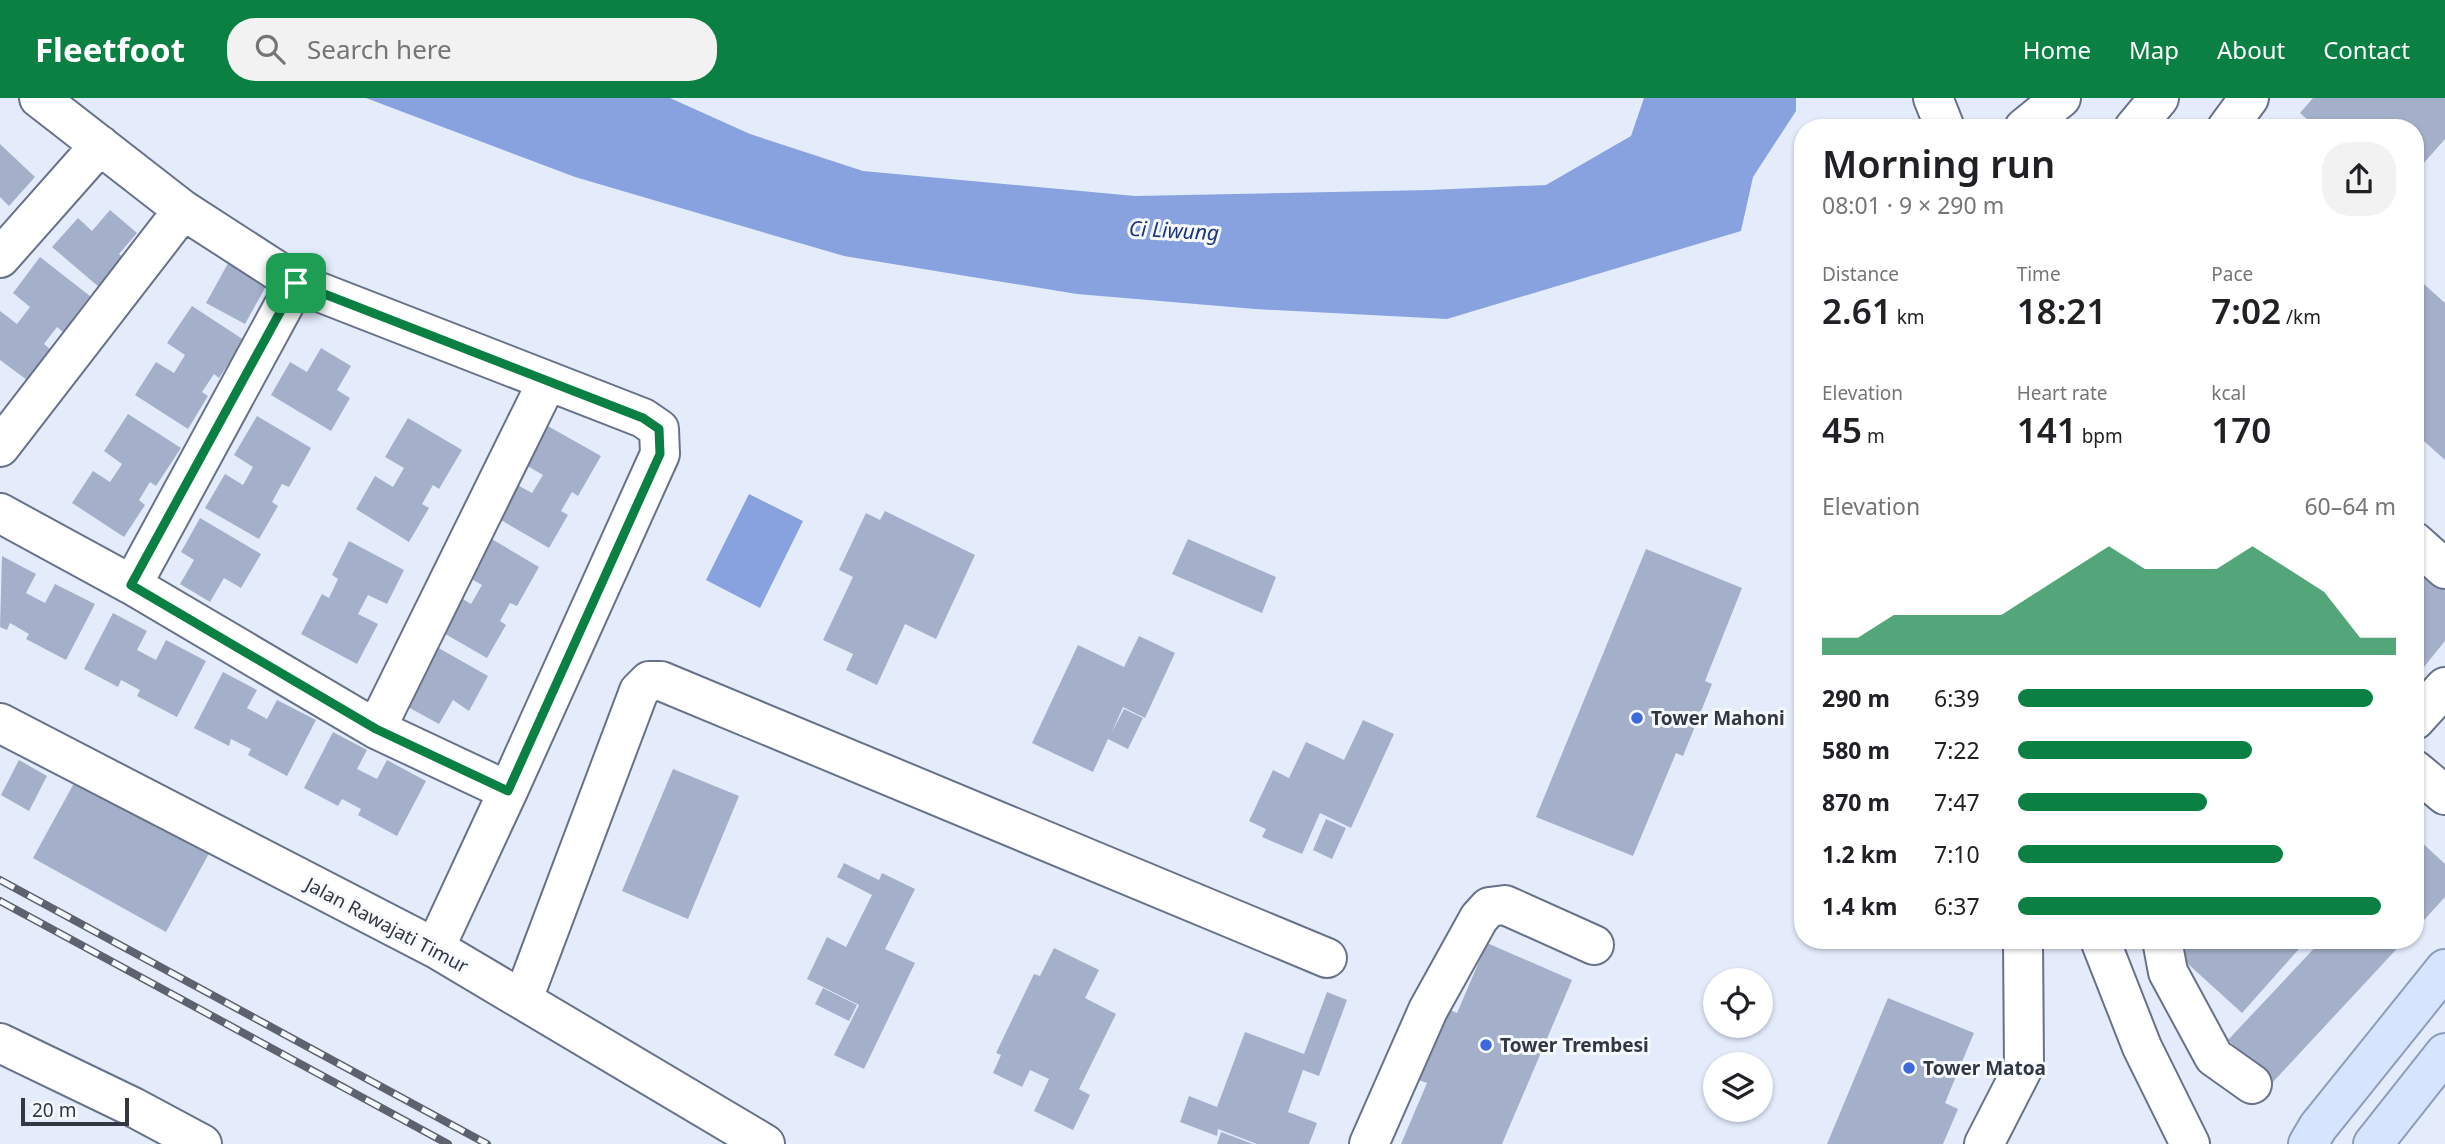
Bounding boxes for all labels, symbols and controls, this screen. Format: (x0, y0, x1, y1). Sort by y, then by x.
search box (227, 18, 717, 81)
text: Fleetfoot (35, 27, 185, 72)
icon: search (251, 30, 289, 68)
text: Search here (307, 31, 452, 67)
text: Home (2023, 33, 2091, 66)
text: Map (2129, 33, 2179, 66)
text: About (2217, 33, 2285, 66)
text: Contact (2323, 33, 2410, 66)
text: Morning run (1822, 137, 2055, 189)
button: share (2322, 142, 2396, 216)
text: 08:01 · 9 × 290 m (1822, 189, 2004, 221)
water label: Ci Liwung (1128, 214, 1220, 246)
pin (266, 253, 326, 313)
text: Distance (1822, 261, 1899, 287)
text: Time (2017, 261, 2061, 287)
text: Pace (2211, 261, 2253, 287)
icon: arrive (277, 264, 315, 302)
text: 2.61 (1822, 287, 1892, 334)
text: 18:21 (2017, 287, 2106, 334)
text: 7:02 (2211, 287, 2281, 334)
text: km (1892, 304, 1925, 330)
text: /km (2281, 304, 2321, 330)
text: Elevation (1822, 380, 1903, 406)
text: Heart rate (2017, 380, 2107, 406)
text: kcal (2211, 380, 2246, 406)
text: 45 (1822, 406, 1862, 453)
text: 141 (2017, 406, 2077, 453)
text: 170 (2211, 406, 2271, 453)
text: m (1862, 423, 1885, 449)
text: bpm (2077, 423, 2123, 449)
text: Elevation (1822, 490, 1920, 522)
text: 60–64 m (2304, 490, 2396, 522)
text: 290 m (1822, 682, 1890, 714)
text: 6:39 (1934, 682, 1980, 714)
place label: Tower Mahoni (1651, 705, 1785, 731)
marker: Tower Mahoni (1629, 710, 1645, 726)
text: 580 m (1822, 734, 1890, 766)
text: 7:22 (1934, 734, 1980, 766)
text: 870 m (1822, 786, 1890, 818)
text: 7:47 (1934, 786, 1980, 818)
text: 1.2 km (1822, 838, 1897, 870)
text: 7:10 (1934, 838, 1980, 870)
street label: Jalan Rawajati Timur (299, 870, 473, 979)
text: 1.4 km (1822, 890, 1897, 922)
text: 6:37 (1934, 890, 1980, 922)
map controls (1703, 968, 1773, 1122)
button: locate (1703, 968, 1773, 1038)
place label: Tower Trembesi (1500, 1032, 1649, 1058)
marker: Tower Trembesi (1478, 1037, 1494, 1053)
button: layers (1703, 1052, 1773, 1122)
place label: Tower Matoa (1923, 1055, 2046, 1081)
marker: Tower Matoa (1901, 1060, 1917, 1076)
scale bar (21, 1095, 130, 1127)
text: 20 m (32, 1097, 76, 1123)

